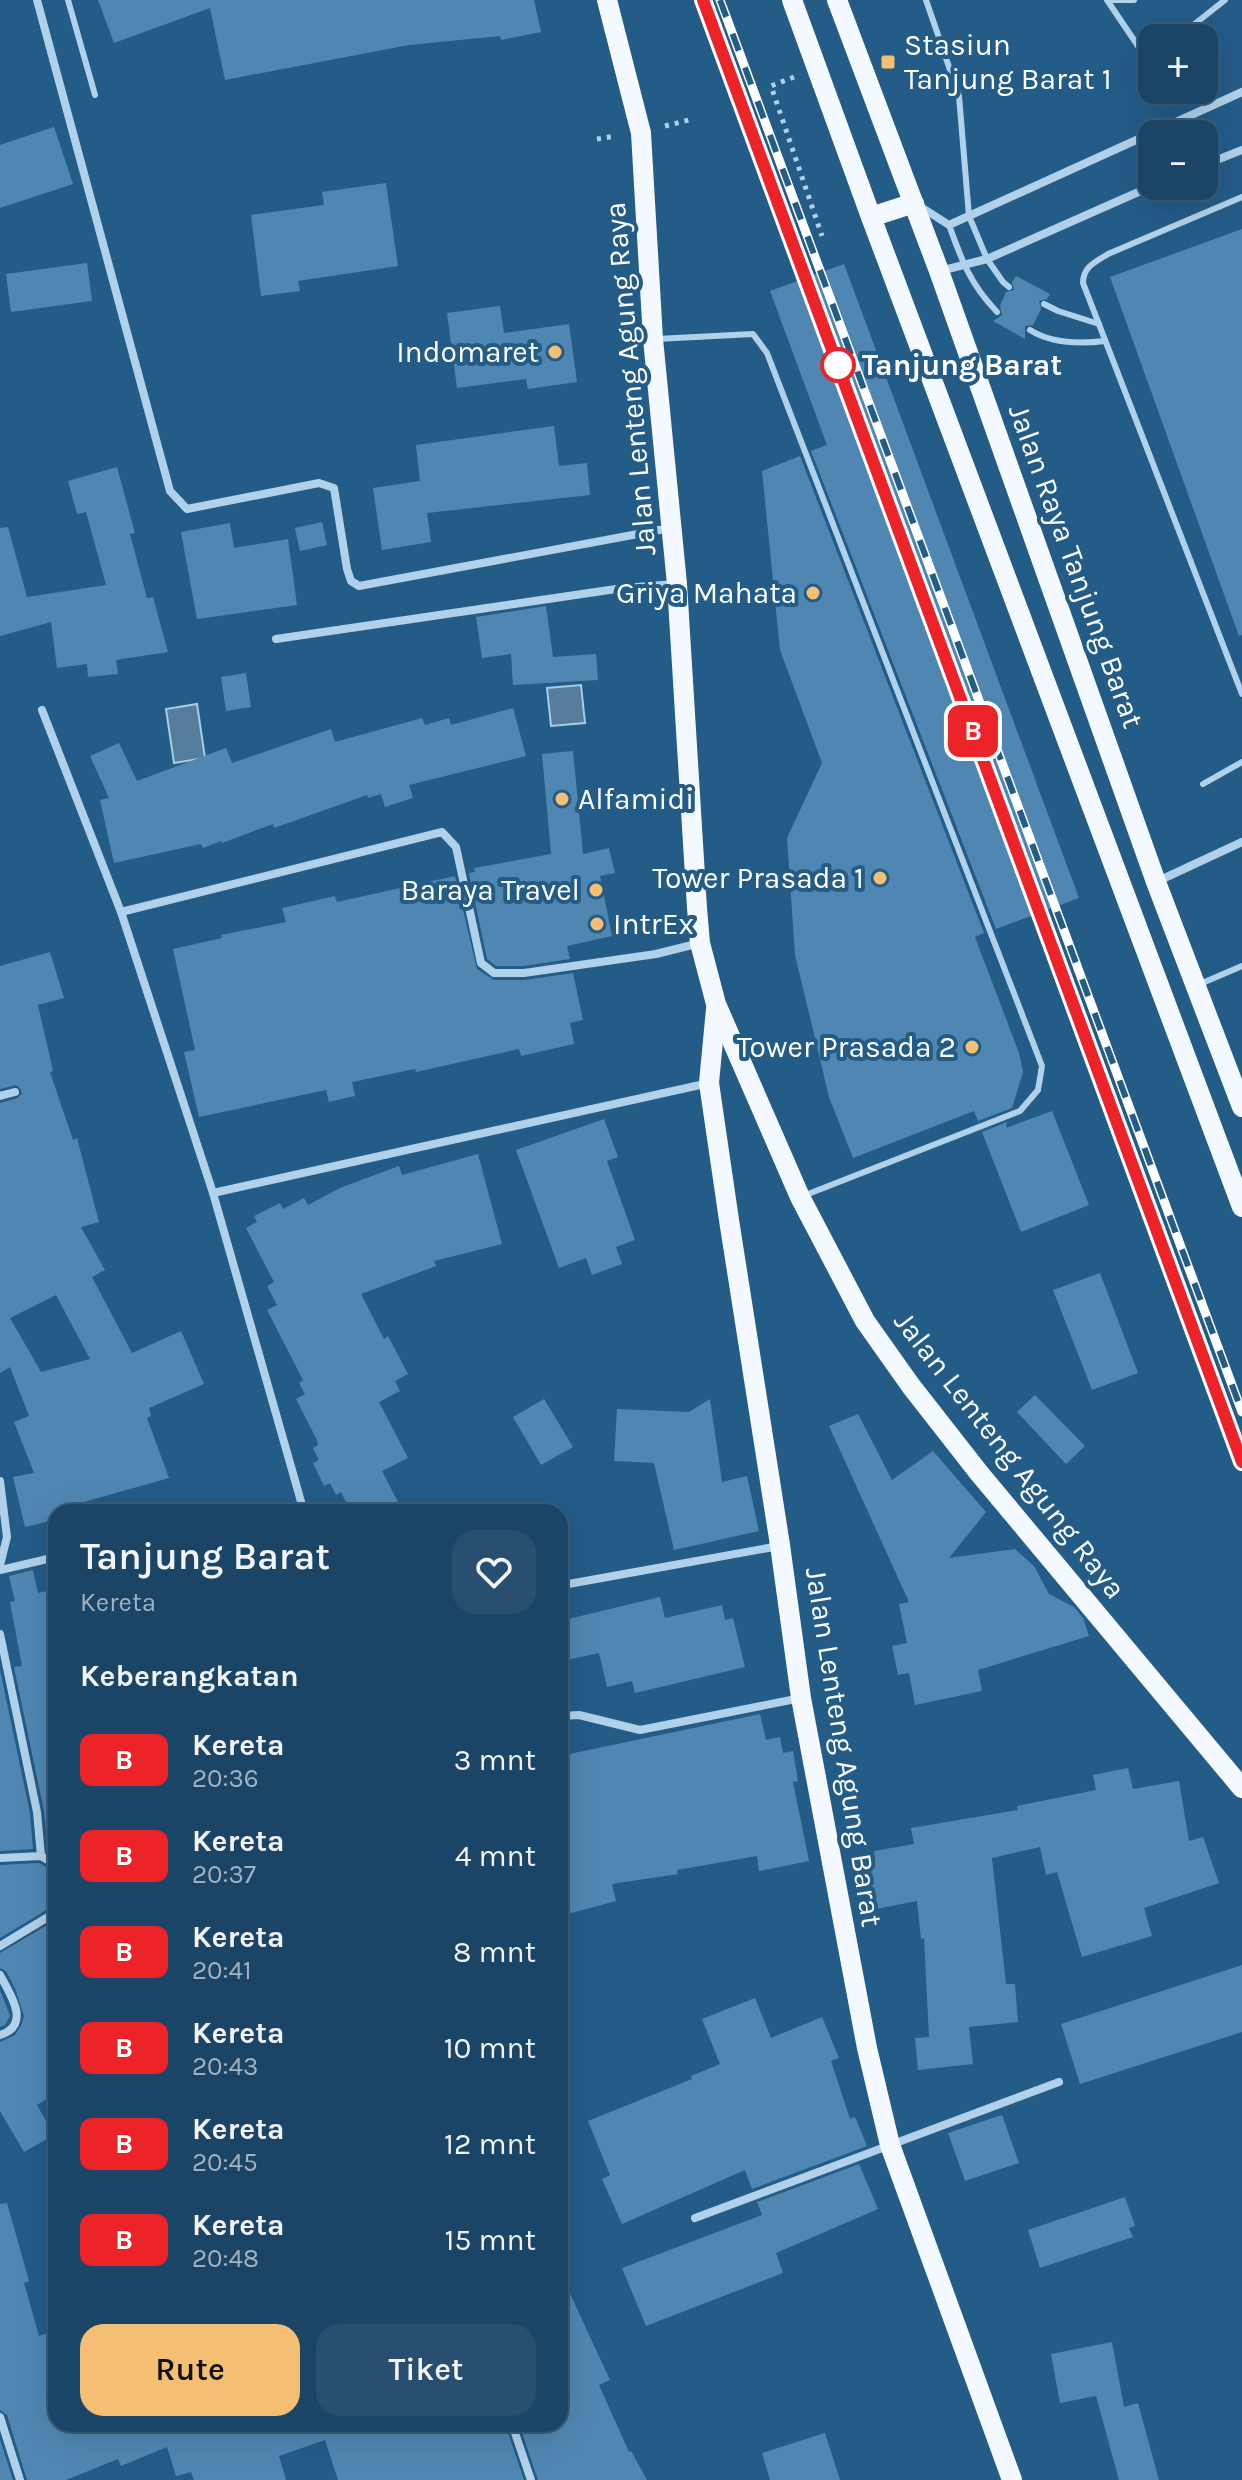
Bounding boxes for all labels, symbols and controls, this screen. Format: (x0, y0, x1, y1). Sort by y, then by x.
map controls (1138, 24, 1218, 200)
button: + (1138, 24, 1218, 104)
place label: Stasiun Tanjung Barat 1 (904, 27, 1112, 97)
marker: Stasiun Tanjung Barat 1 (879, 53, 897, 71)
button: − (1138, 120, 1218, 200)
street label: Jalan Lenteng Agung Raya (597, 201, 663, 557)
place label: Indomaret (396, 334, 539, 370)
marker: Indomaret (546, 343, 564, 361)
place label: Tanjung Barat (862, 347, 1062, 383)
marker: Tanjung Barat (821, 348, 855, 382)
street label: Jalan Raya Tanjung Barat (1001, 399, 1151, 733)
place label: Griya Mahata (616, 575, 797, 611)
marker: Griya Mahata (804, 584, 822, 602)
line badge: B (947, 705, 999, 757)
text: B (964, 714, 982, 747)
place label: Alfamidi (578, 781, 694, 817)
marker: Alfamidi (553, 790, 571, 808)
place label: Tower Prasada 1 (652, 860, 864, 896)
marker: Tower Prasada 1 (871, 869, 889, 887)
place label: Baraya Travel (401, 872, 580, 908)
marker: Baraya Travel (587, 881, 605, 899)
place label: IntrEx (613, 906, 694, 942)
marker: IntrEx (588, 915, 606, 933)
place label: Tower Prasada 2 (737, 1029, 956, 1065)
marker: Tower Prasada 2 (963, 1038, 981, 1056)
street label: Jalan Lenteng Agung Raya (887, 1304, 1133, 1606)
button: heart (452, 1530, 536, 1614)
text: Tanjung Barat (80, 1534, 330, 1579)
street label: Jalan Lenteng Agung Barat (798, 1565, 890, 1929)
text: Kereta (80, 1587, 156, 1618)
text: Keberangkatan (80, 1658, 299, 1694)
text: Kereta (192, 1727, 285, 1763)
text: 3 mnt (454, 1742, 536, 1778)
text: B (115, 1743, 133, 1776)
text: 20:36 (192, 1763, 259, 1794)
text: Kereta (192, 1823, 285, 1859)
text: 4 mnt (455, 1838, 536, 1874)
text: B (115, 1839, 133, 1872)
text: 20:37 (192, 1859, 256, 1890)
text: Kereta (192, 1919, 285, 1955)
text: 8 mnt (453, 1934, 536, 1970)
text: B (115, 1935, 133, 1968)
text: 20:41 (192, 1955, 252, 1986)
text: Kereta (192, 2015, 285, 2051)
text: 10 mnt (444, 2030, 536, 2066)
text: B (115, 2031, 133, 2064)
text: 20:43 (192, 2051, 258, 2082)
text: Kereta (192, 2111, 285, 2147)
text: 12 mnt (444, 2126, 536, 2162)
text: B (115, 2127, 133, 2160)
text: 20:45 (192, 2147, 258, 2178)
text: Kereta (192, 2207, 285, 2243)
text: 15 mnt (445, 2222, 536, 2258)
text: B (115, 2223, 133, 2256)
text: 20:48 (192, 2243, 259, 2274)
button: Rute (80, 2324, 300, 2416)
button: Tiket (316, 2324, 536, 2416)

